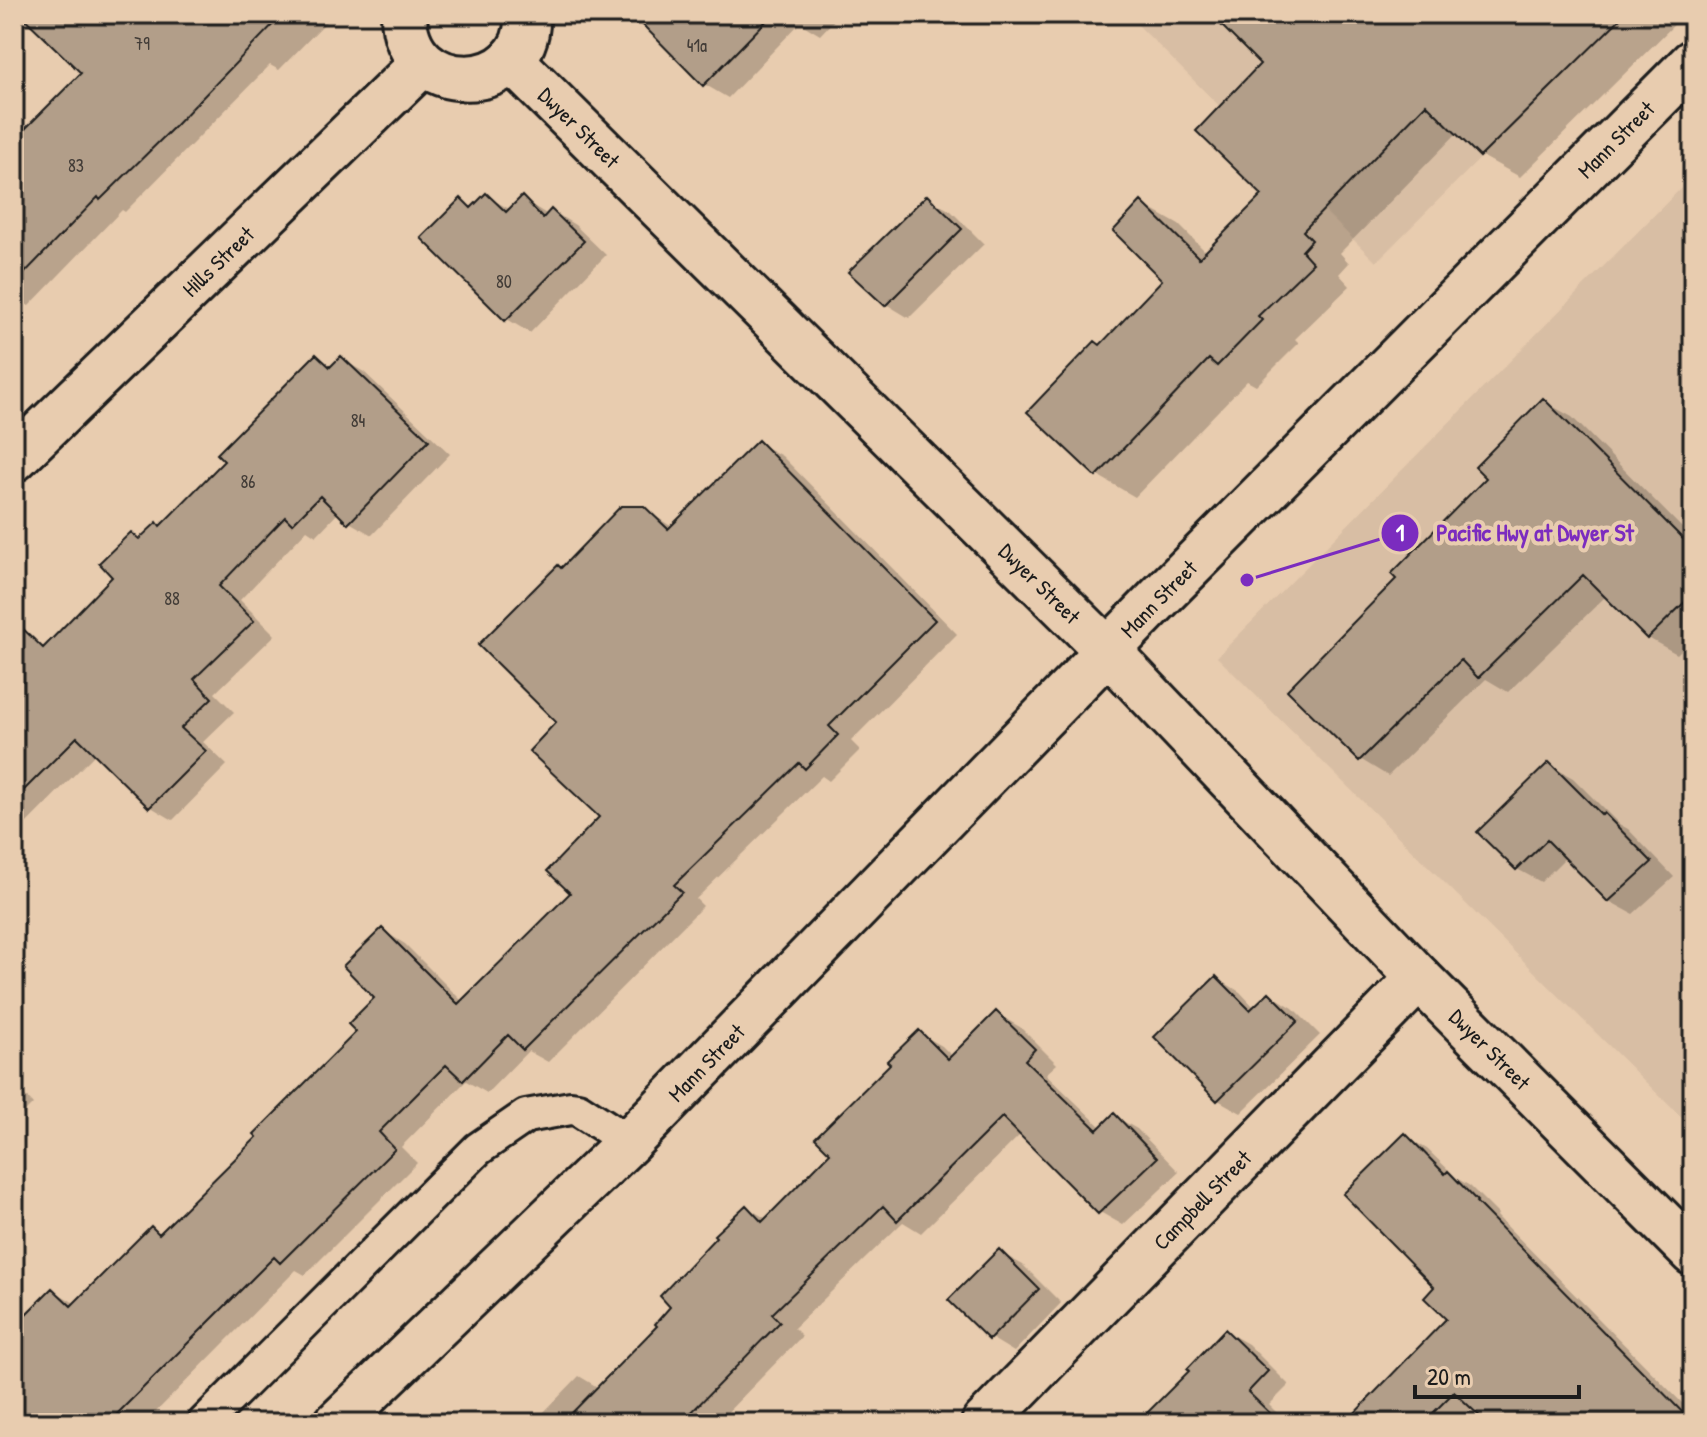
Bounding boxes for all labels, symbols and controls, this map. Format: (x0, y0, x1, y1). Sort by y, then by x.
house number: 79 (134, 31, 150, 56)
house number: 41a (687, 33, 707, 58)
street label: Dwyer Street (532, 80, 627, 175)
street label: Mann Street (1571, 94, 1661, 185)
house number: 83 (68, 153, 84, 178)
street label: Hills Street (175, 219, 261, 303)
house number: 80 (496, 269, 512, 294)
house number: 84 (351, 408, 366, 433)
house number: 86 (241, 469, 255, 494)
callout: Pacific Hwy at Dwyer St (1380, 509, 1650, 557)
text: 1 (1396, 516, 1405, 548)
text: Pacific Hwy at Dwyer St (1436, 516, 1634, 549)
street label: Dwyer Street (992, 536, 1087, 631)
street label: Mann Street (1114, 553, 1204, 644)
house number: 88 (164, 586, 180, 611)
street label: Dwyer Street (1443, 1002, 1538, 1097)
street label: Mann Street (661, 1017, 752, 1108)
street label: Campbell Street (1146, 1143, 1258, 1256)
scale bar (1415, 1349, 1579, 1399)
text: 20 m (1427, 1360, 1471, 1392)

